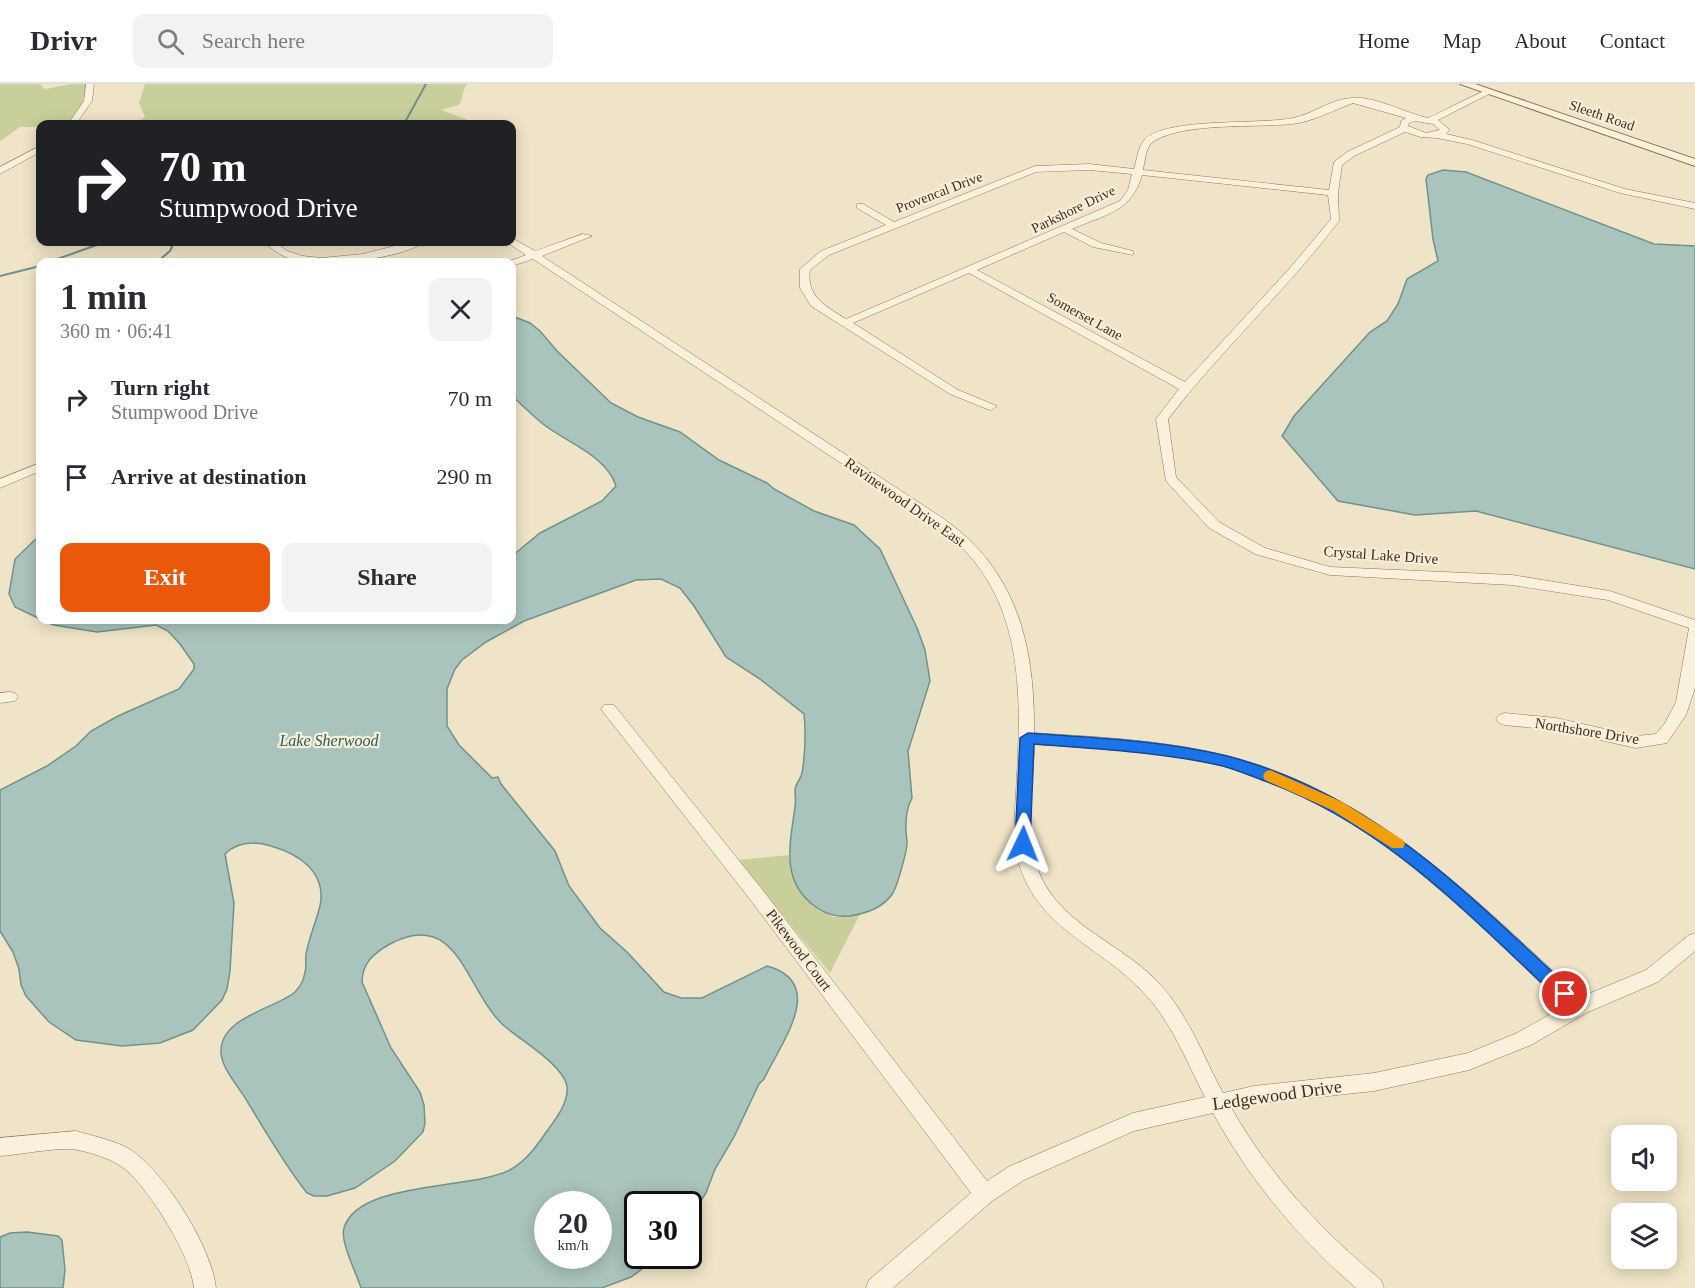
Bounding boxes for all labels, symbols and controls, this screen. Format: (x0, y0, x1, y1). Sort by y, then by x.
search box (133, 14, 553, 68)
text: Drivr (30, 25, 97, 56)
icon: search (154, 25, 187, 58)
text: Search here (202, 28, 305, 53)
text: Home (1358, 29, 1410, 53)
text: Map (1443, 29, 1481, 53)
text: About (1514, 29, 1567, 53)
text: Contact (1600, 29, 1665, 53)
street label: Sleeth Road (1567, 97, 1636, 134)
icon: right (60, 144, 138, 222)
text: 70 m (159, 144, 247, 190)
street label: Provencal Drive (894, 169, 985, 216)
street label: Parkshore Drive (1029, 183, 1118, 236)
text: Stumpwood Drive (159, 193, 358, 223)
text: 1 min (60, 277, 147, 317)
button: close (429, 278, 492, 341)
street label: Somerset Lane (1045, 290, 1125, 343)
text: 360 m · 06:41 (60, 320, 173, 342)
text: Turn right (111, 375, 210, 400)
icon: right (60, 383, 93, 416)
text: 70 m (447, 386, 492, 411)
text: Stumpwood Drive (111, 401, 258, 423)
street label: Ravinewood Drive East (842, 454, 969, 550)
icon: arrive (60, 461, 93, 494)
text: Arrive at destination (111, 464, 307, 489)
text: 290 m (436, 464, 492, 489)
button: Exit (60, 543, 270, 612)
button: Share (282, 543, 492, 612)
street label: Crystal Lake Drive (1323, 543, 1439, 567)
street label: Northshore Drive (1534, 715, 1641, 747)
water label: Lake Sherwood (278, 732, 380, 749)
position arrow (991, 812, 1055, 876)
street label: Pikewood Court (763, 906, 835, 995)
pin (1539, 968, 1590, 1019)
icon: arrive (1548, 977, 1581, 1010)
street label: Ledgewood Drive (1211, 1076, 1343, 1114)
map controls (1611, 1125, 1677, 1269)
button: sound (1611, 1125, 1677, 1191)
speed limit sign: 30 (624, 1191, 702, 1269)
button: layers (1611, 1203, 1677, 1269)
text: 20 (558, 1206, 588, 1239)
text: km/h (558, 1237, 588, 1253)

